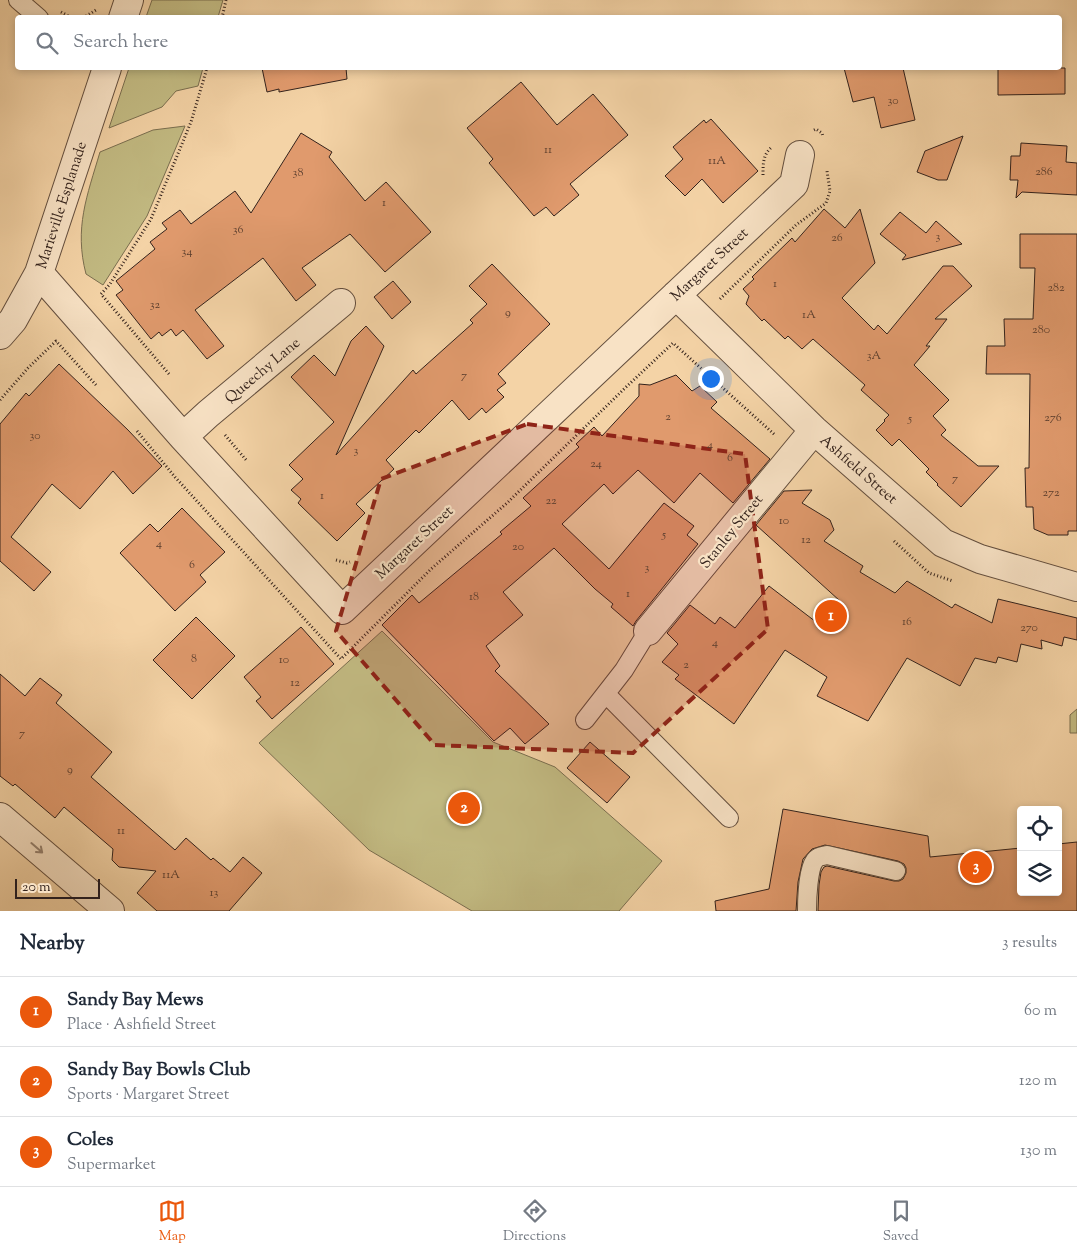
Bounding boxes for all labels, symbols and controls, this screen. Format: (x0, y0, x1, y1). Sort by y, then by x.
search box (15, 15, 1062, 70)
icon: search (33, 29, 61, 57)
text: Search here (73, 29, 168, 56)
house number: 30 (887, 92, 899, 110)
street label: Marieville Esplanade (32, 139, 93, 272)
house number: 11 (544, 141, 552, 159)
house number: 11A (708, 152, 726, 170)
house number: 286 (1035, 163, 1053, 181)
house number: 38 (293, 164, 303, 182)
house number: 1 (382, 194, 386, 212)
house number: 36 (233, 221, 243, 239)
street label: Margaret Street (666, 223, 754, 307)
house number: 3 (936, 228, 941, 246)
house number: 26 (831, 229, 843, 247)
house number: 34 (182, 243, 192, 261)
house number: 1 (773, 275, 777, 293)
house number: 282 (1047, 279, 1065, 297)
house number: 32 (150, 296, 161, 314)
house number: 9 (505, 304, 511, 322)
house number: 1A (802, 306, 816, 324)
house number: 280 (1032, 321, 1050, 339)
street label: Queechy Lane (221, 333, 305, 409)
house number: 3A (867, 347, 882, 365)
your location (698, 366, 724, 392)
house number: 7 (461, 367, 467, 385)
house number: 2 (665, 408, 671, 426)
house number: 276 (1044, 409, 1062, 427)
house number: 5 (907, 410, 912, 428)
house number: 30 (29, 427, 41, 445)
street label: Ashfield Street (815, 431, 901, 510)
house number: 4 (707, 436, 713, 454)
house number: 3 (354, 442, 359, 460)
house number: 6 (727, 449, 733, 467)
house number: 24 (590, 455, 602, 473)
house number: 7 (952, 470, 958, 488)
house number: 272 (1042, 484, 1060, 502)
house number: 1 (320, 487, 324, 505)
street label: Stanley Street (696, 490, 769, 574)
house number: 22 (545, 492, 557, 510)
street label: Margaret Street (371, 501, 459, 585)
house number: 10 (779, 512, 789, 530)
house number: 5 (661, 526, 666, 544)
house number: 12 (801, 531, 811, 549)
house number: 4 (156, 535, 162, 553)
house number: 20 (512, 538, 524, 556)
house number: 6 (189, 556, 195, 574)
house number: 3 (645, 559, 650, 577)
house number: 1 (626, 585, 630, 603)
house number: 18 (469, 588, 479, 606)
pin: 1 (815, 597, 847, 635)
house number: 16 (902, 613, 912, 631)
house number: 270 (1020, 619, 1038, 637)
house number: 4 (712, 634, 718, 652)
house number: 8 (191, 650, 197, 668)
house number: 10 (279, 651, 289, 669)
house number: 2 (683, 656, 689, 674)
house number: 12 (290, 674, 300, 692)
house number: 7 (19, 725, 25, 743)
house number: 9 (67, 761, 73, 779)
pin: 2 (448, 789, 480, 827)
map controls (1017, 806, 1062, 896)
button: locate (1017, 806, 1062, 851)
house number: 11 (117, 822, 125, 840)
one-way arrow (30, 843, 43, 854)
pin: 3 (960, 848, 992, 886)
button: layers (1017, 851, 1062, 896)
house number: 11A (162, 866, 180, 884)
scale bar (15, 876, 100, 899)
text: 20 m (22, 878, 51, 898)
house number: 13 (210, 884, 219, 902)
text: Nearby (20, 929, 85, 959)
text: 3 results (1002, 932, 1057, 955)
text: Sandy Bay Mews (67, 987, 204, 1014)
text: 1 (33, 1000, 39, 1023)
text: 60 m (1024, 1000, 1057, 1023)
text: Place · Ashfield Street (67, 1014, 216, 1037)
text: Sandy Bay Bowls Club (67, 1057, 250, 1084)
text: 2 (32, 1070, 40, 1093)
text: 120 m (1019, 1070, 1057, 1093)
text: Sports · Margaret Street (67, 1084, 229, 1107)
text: Coles (67, 1127, 114, 1154)
text: 3 (33, 1140, 39, 1163)
text: 130 m (1020, 1140, 1057, 1163)
text: Supermarket (67, 1154, 156, 1177)
tab: Map (158, 1197, 186, 1247)
tab: Directions (503, 1197, 566, 1247)
tab: Saved (883, 1197, 919, 1247)

